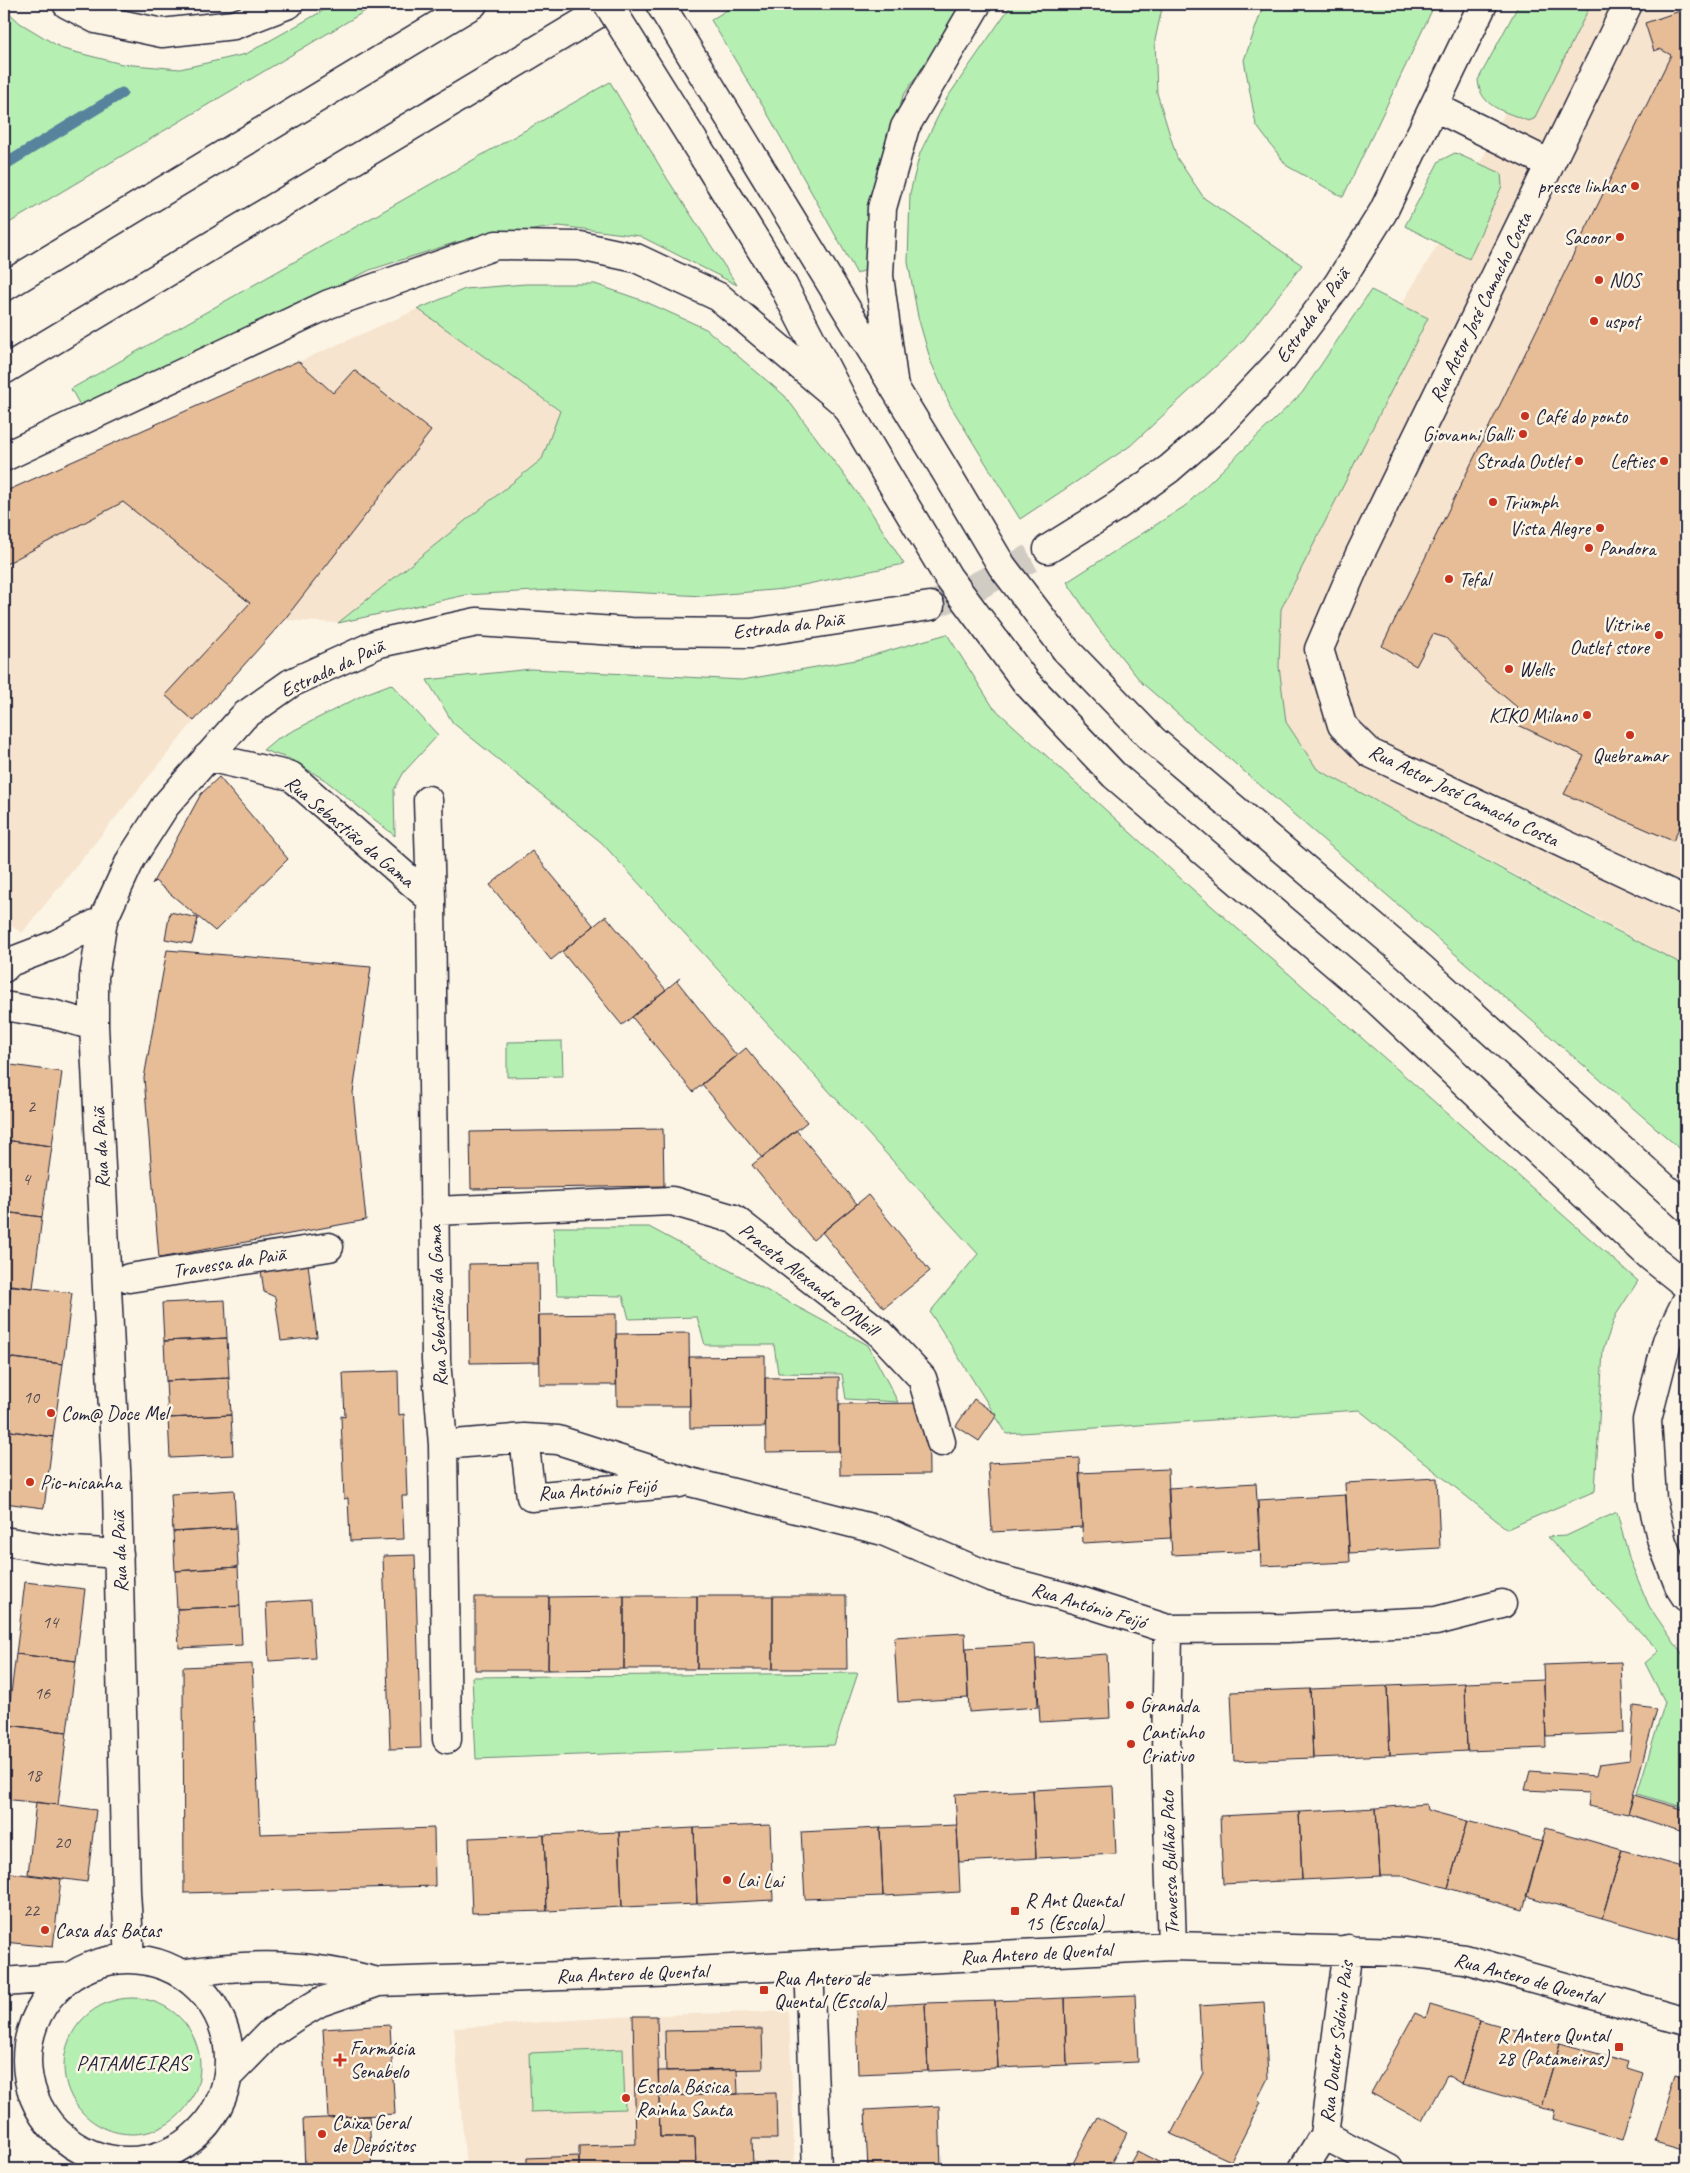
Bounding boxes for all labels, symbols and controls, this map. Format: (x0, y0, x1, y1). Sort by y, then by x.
place label: presse linhas (1538, 174, 1627, 199)
marker: presse linhas (1629, 180, 1641, 192)
street label: Rua Actor José Camacho Costa (1424, 207, 1538, 406)
place label: Sacoor (1563, 225, 1612, 250)
marker: Sacoor (1614, 231, 1626, 243)
street label: Estrada da Paiã (1270, 261, 1357, 368)
place label: NOS (1609, 268, 1643, 293)
marker: NOS (1593, 274, 1605, 286)
place label: uspot (1604, 309, 1643, 334)
marker: uspot (1588, 315, 1600, 327)
place label: Café do ponto (1535, 404, 1628, 429)
marker: Café do ponto (1519, 410, 1531, 422)
place label: Giovanni Galli (1423, 422, 1515, 447)
marker: Giovanni Galli (1517, 428, 1529, 440)
place label: Strada Outlet (1475, 449, 1572, 474)
place label: Lefties (1610, 449, 1656, 474)
marker: Strada Outlet (1573, 455, 1585, 467)
marker: Lefties (1658, 455, 1670, 467)
place label: Triumph (1503, 490, 1560, 515)
marker: Triumph (1487, 496, 1499, 508)
place label: Vista Alegre (1509, 516, 1591, 541)
marker: Vista Alegre (1594, 522, 1606, 534)
place label: Pandora (1599, 536, 1657, 561)
marker: Pandora (1583, 542, 1595, 554)
place label: Tefal (1459, 567, 1494, 592)
marker: Tefal (1443, 573, 1455, 585)
street label: Estrada da Paiã (731, 606, 847, 645)
place label: Vitrine Outlet store (1570, 612, 1650, 660)
marker: Vitrine Outlet store (1653, 629, 1665, 641)
street label: Estrada da Paiã (277, 633, 390, 703)
place label: Wells (1519, 657, 1556, 682)
marker: Wells (1503, 663, 1515, 675)
place label: KIKO Milano (1489, 703, 1578, 728)
marker: KIKO Milano (1581, 709, 1593, 721)
marker: Quebramar (1624, 729, 1636, 741)
street label: Rua Actor José Camacho Costa (1365, 739, 1564, 853)
place label: Quebramar (1592, 743, 1669, 768)
street label: Rua Sebastião da Gama (280, 770, 420, 894)
house number: 2 (27, 1095, 37, 1117)
street label: Rua da Paiã (86, 1105, 115, 1189)
house number: 4 (22, 1168, 32, 1190)
street label: Praceta Alexandre O'Neill (734, 1217, 886, 1344)
street label: Rua Sebastião da Gama (422, 1224, 453, 1387)
street label: Travessa da Paiã (171, 1241, 289, 1284)
house number: 10 (23, 1386, 41, 1408)
place label: Com@ Doce Mel (61, 1401, 172, 1426)
marker: Com@ Doce Mel (45, 1407, 57, 1419)
place label: Pic-nicanha (40, 1470, 123, 1495)
street label: Rua António Feijó (537, 1473, 660, 1506)
marker: Pic-nicanha (24, 1476, 36, 1488)
street label: Rua da Paiã (106, 1509, 133, 1593)
street label: Rua António Feijó (1029, 1576, 1152, 1636)
house number: 14 (42, 1611, 60, 1633)
house number: 16 (34, 1682, 51, 1704)
place label: Granada (1140, 1693, 1200, 1718)
marker: Granada (1124, 1699, 1136, 1711)
place label: Cantinho Criativo (1141, 1720, 1205, 1768)
marker: Cantinho Criativo (1125, 1738, 1137, 1750)
house number: 18 (25, 1764, 43, 1786)
street label: Travessa Bulhão Pato (1154, 1790, 1185, 1935)
house number: 20 (54, 1831, 72, 1853)
place label: Lai Lai (737, 1868, 786, 1893)
marker: Lai Lai (721, 1874, 733, 1886)
place label: R Ant Quental 15 (Escola) (1025, 1888, 1125, 1936)
house number: 22 (23, 1899, 41, 1921)
marker: R Ant Quental 15 (Escola) (1009, 1905, 1021, 1917)
place label: Casa das Batas (55, 1918, 163, 1943)
marker: Casa das Batas (39, 1924, 51, 1936)
street label: Rua Antero de Quental (960, 1937, 1116, 1970)
street label: Rua Antero de Quental (1451, 1947, 1608, 2011)
street label: Rua Antero de Quental (556, 1958, 712, 1989)
street label: Rua Doutor Sidónio Pais (1314, 1958, 1359, 2124)
place label: Rua Antero de Quental (Escola) (774, 1966, 887, 2014)
marker: Rua Antero de Quental (Escola) (758, 1984, 770, 1996)
place label: R Antero Quntal 28 (Patameiras) (1497, 2023, 1613, 2071)
place label: Farmácia Senabelo (350, 2036, 416, 2084)
marker: R Antero Quntal 28 (Patameiras) (1613, 2041, 1625, 2053)
district label: PATAMEIRAS (76, 2050, 192, 2076)
marker: Farmácia Senabelo (334, 2054, 346, 2066)
place label: Escola Básica Rainha Santa (636, 2074, 734, 2122)
marker: Escola Básica Rainha Santa (620, 2092, 632, 2104)
place label: Caixa Geral de Depósitos (332, 2110, 417, 2158)
marker: Caixa Geral de Depósitos (316, 2128, 328, 2140)

